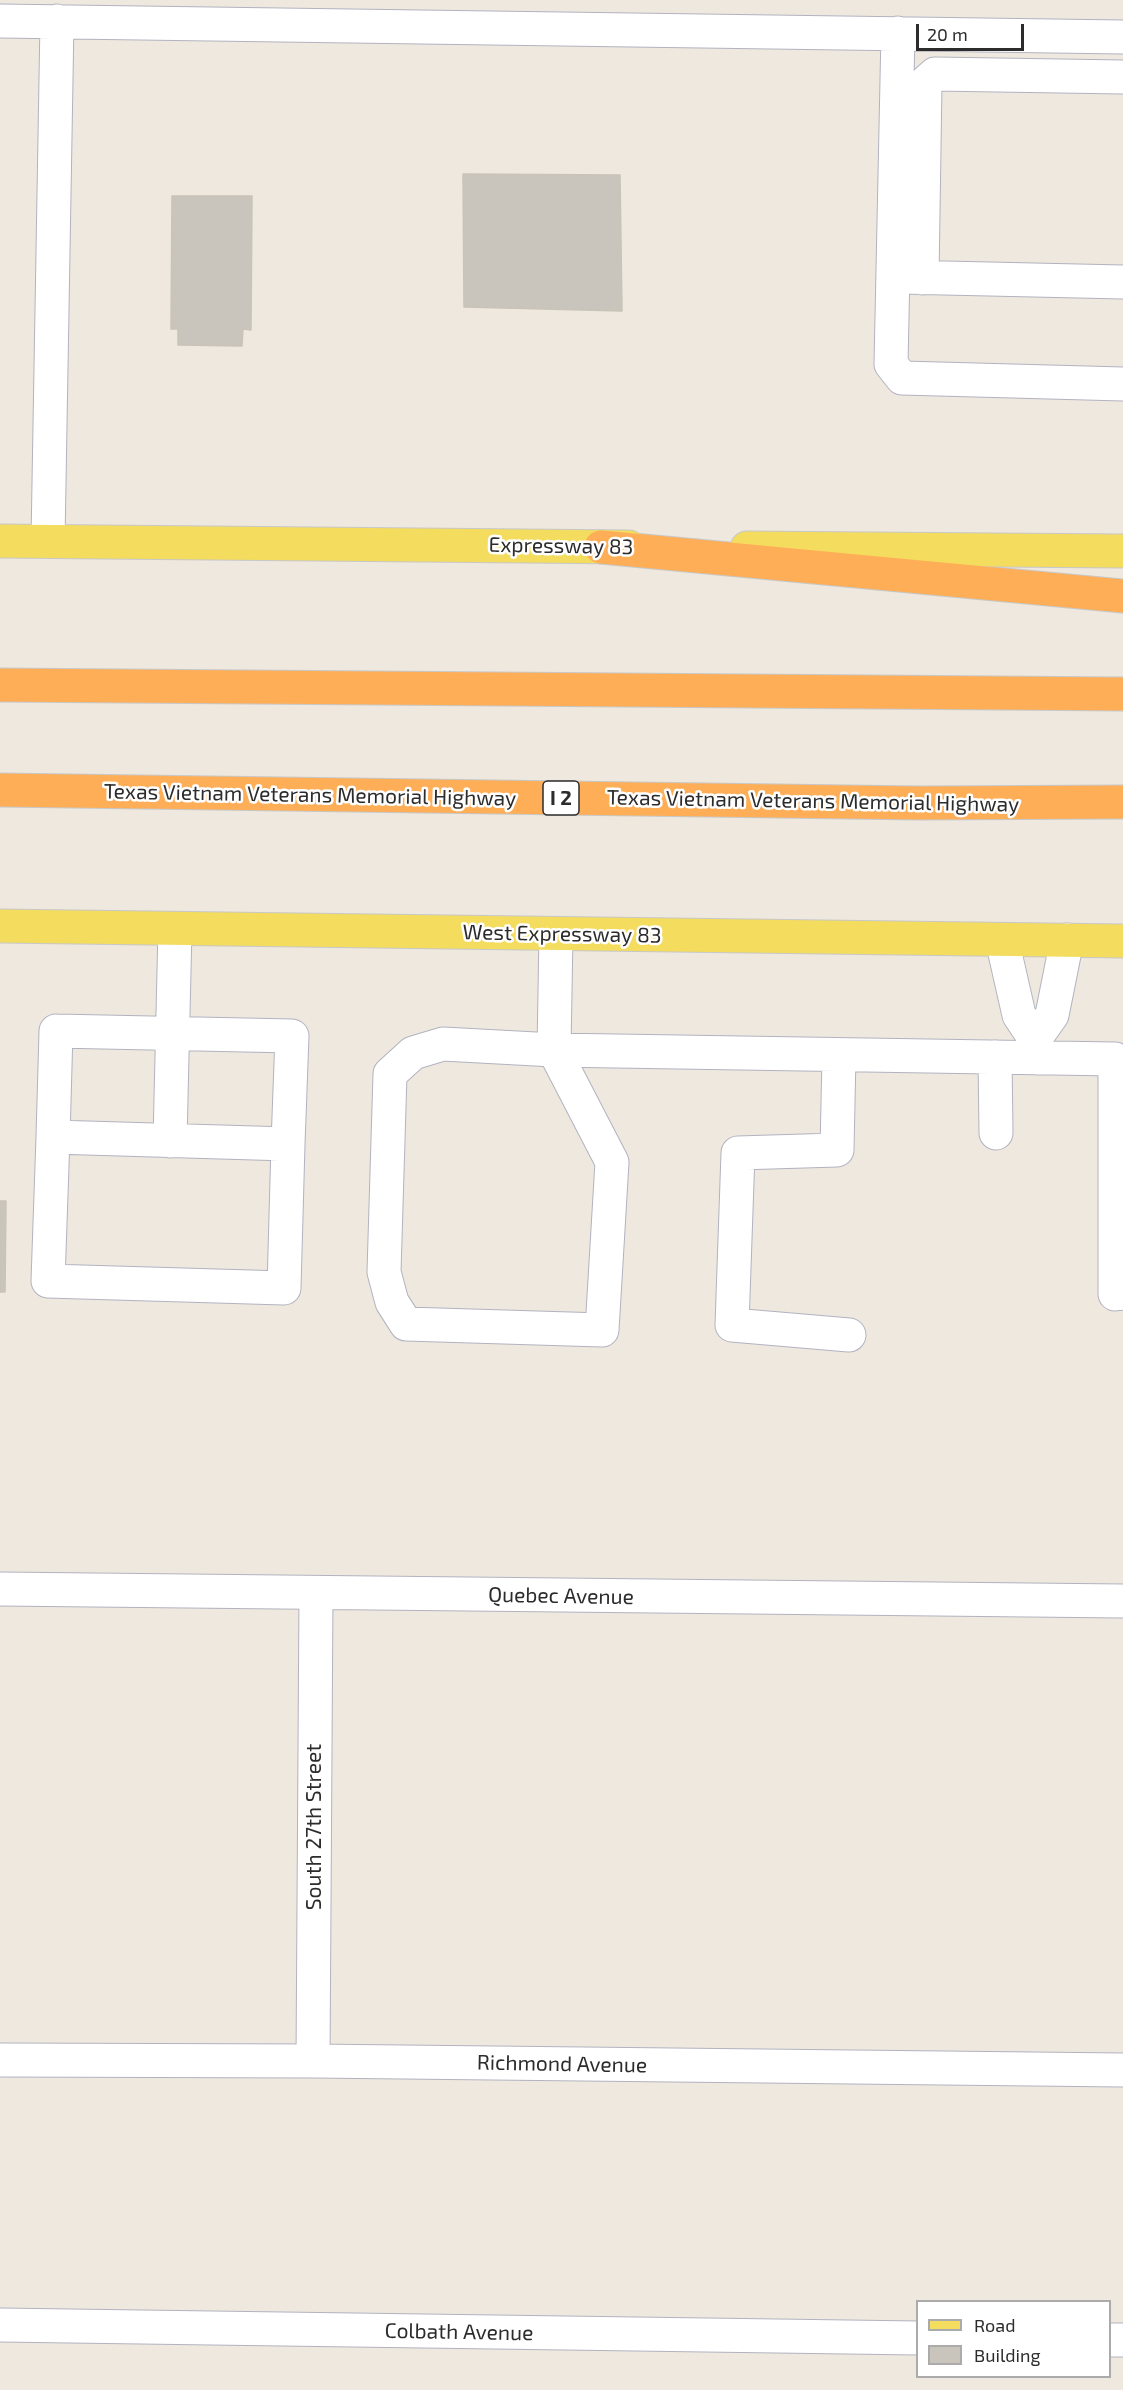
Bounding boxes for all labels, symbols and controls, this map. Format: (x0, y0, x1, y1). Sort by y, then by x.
scale bar (919, 12, 1027, 50)
text: 20 m (927, 23, 968, 45)
street label: Expressway 83 (488, 532, 634, 560)
street label: Texas Vietnam Veterans Memorial Highway (104, 779, 516, 811)
road number: I 2 (543, 781, 579, 815)
street label: Texas Vietnam Veterans Memorial Highway (607, 785, 1019, 817)
street label: West Expressway 83 (462, 920, 662, 948)
street label: Quebec Avenue (488, 1582, 634, 1610)
street label: South 27th Street (301, 1744, 327, 1910)
street label: Richmond Avenue (477, 2050, 647, 2078)
legend (916, 2300, 1111, 2378)
text: Road (974, 2314, 1015, 2336)
street label: Colbath Avenue (384, 2318, 534, 2346)
text: Building (974, 2344, 1041, 2366)

